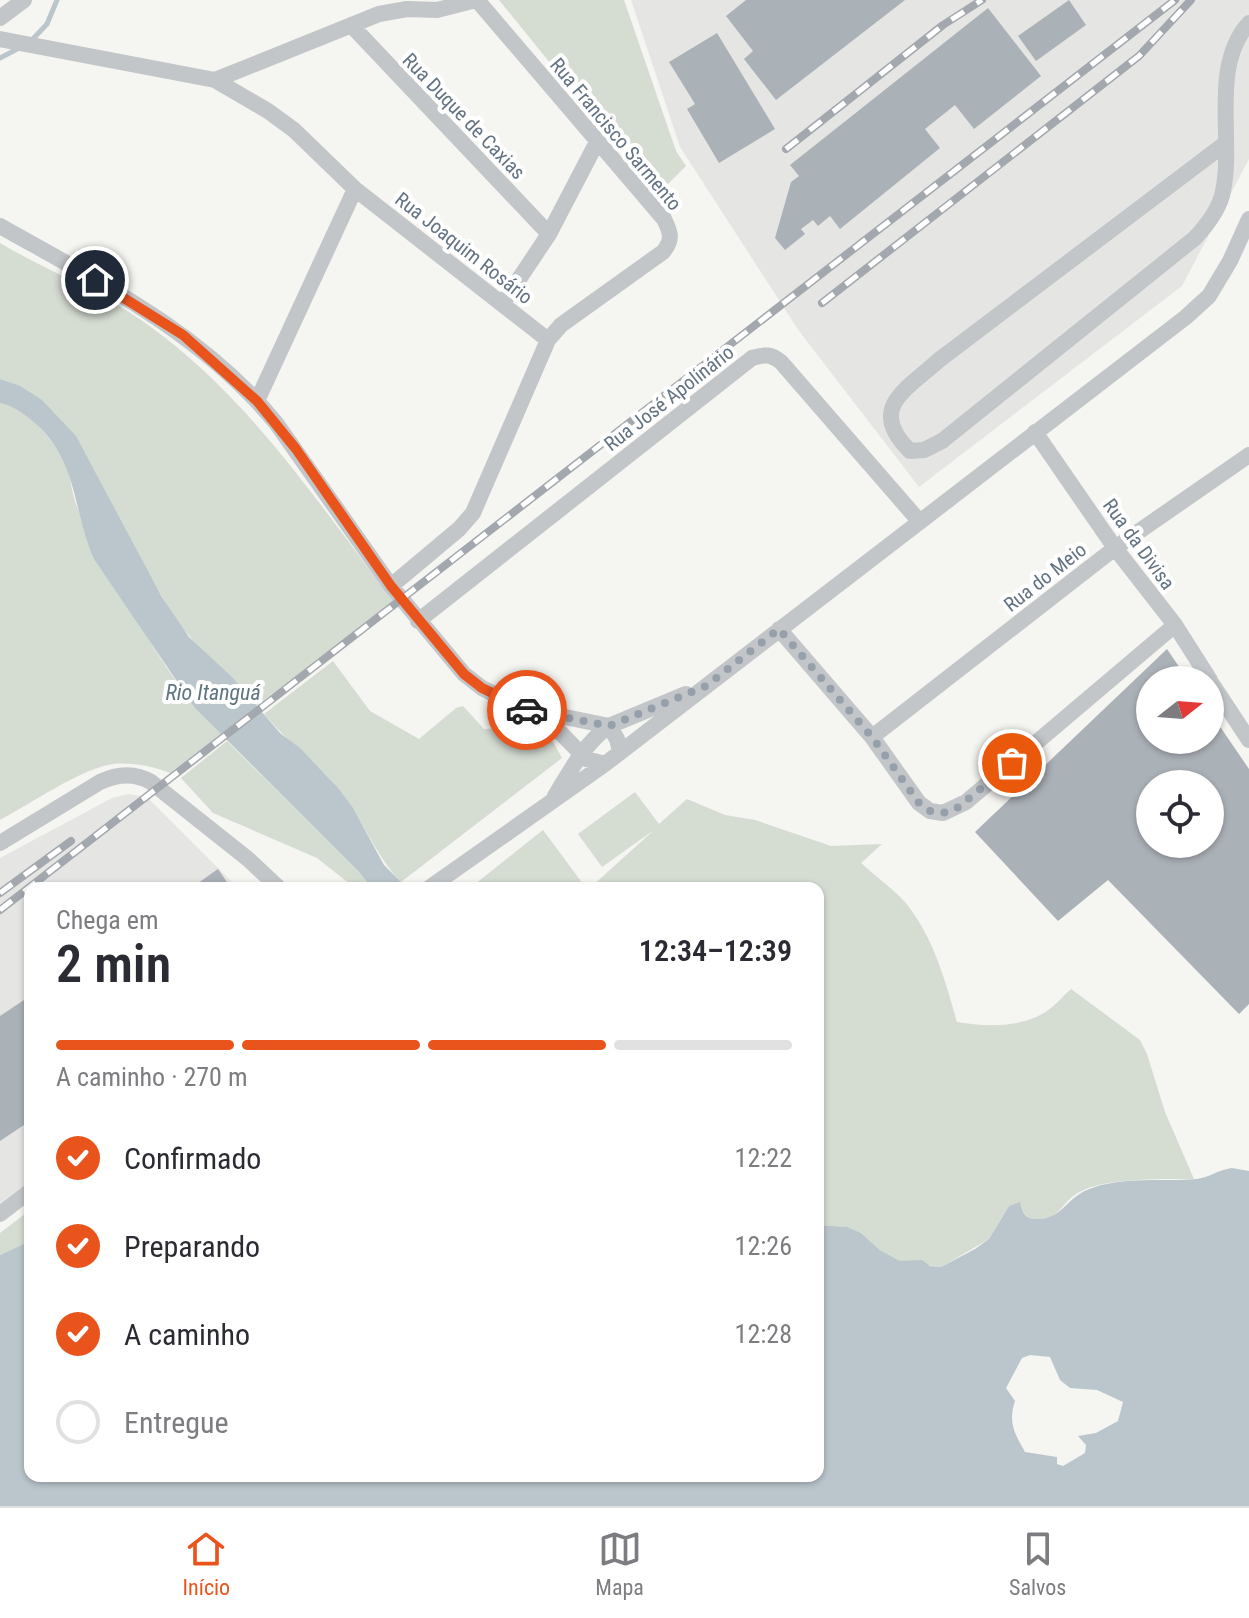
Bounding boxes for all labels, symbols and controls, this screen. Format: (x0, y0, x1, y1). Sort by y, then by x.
street label: Rua Duque de Caxias (398, 48, 530, 184)
street label: Rua Francisco Sarmento (545, 53, 687, 215)
street label: Rua Joaquim Rosário (391, 187, 537, 309)
pin (61, 246, 129, 314)
icon: home (73, 258, 117, 302)
street label: Rua José Apolinário (599, 340, 739, 456)
street label: Rua da Divisa (1098, 494, 1180, 594)
street label: Rua do Meio (999, 537, 1091, 617)
north arrow (1136, 666, 1224, 754)
map controls (1136, 666, 1224, 858)
courier (487, 670, 567, 750)
water label: Rio Itanguá (165, 680, 261, 705)
icon: car (505, 688, 549, 732)
pin (978, 729, 1046, 797)
icon: bag (990, 741, 1034, 785)
button: locate (1136, 770, 1224, 858)
text: Chega em (56, 905, 159, 935)
text: 12:34–12:39 (639, 933, 792, 968)
text: 2 min (56, 934, 171, 995)
text: A caminho · 270 m (56, 1062, 247, 1092)
icon: check (56, 1136, 100, 1180)
text: Confirmado (124, 1141, 261, 1176)
text: 12:22 (735, 1143, 792, 1173)
icon: check (56, 1224, 100, 1268)
text: Preparando (124, 1229, 260, 1264)
text: 12:26 (735, 1231, 792, 1261)
icon: check (56, 1312, 100, 1356)
text: A caminho (124, 1317, 250, 1352)
text: 12:28 (735, 1319, 792, 1349)
text: Entregue (124, 1405, 229, 1440)
tab: Início (183, 1527, 230, 1600)
tab: Mapa (595, 1527, 644, 1600)
tab: Salvos (1009, 1527, 1066, 1600)

